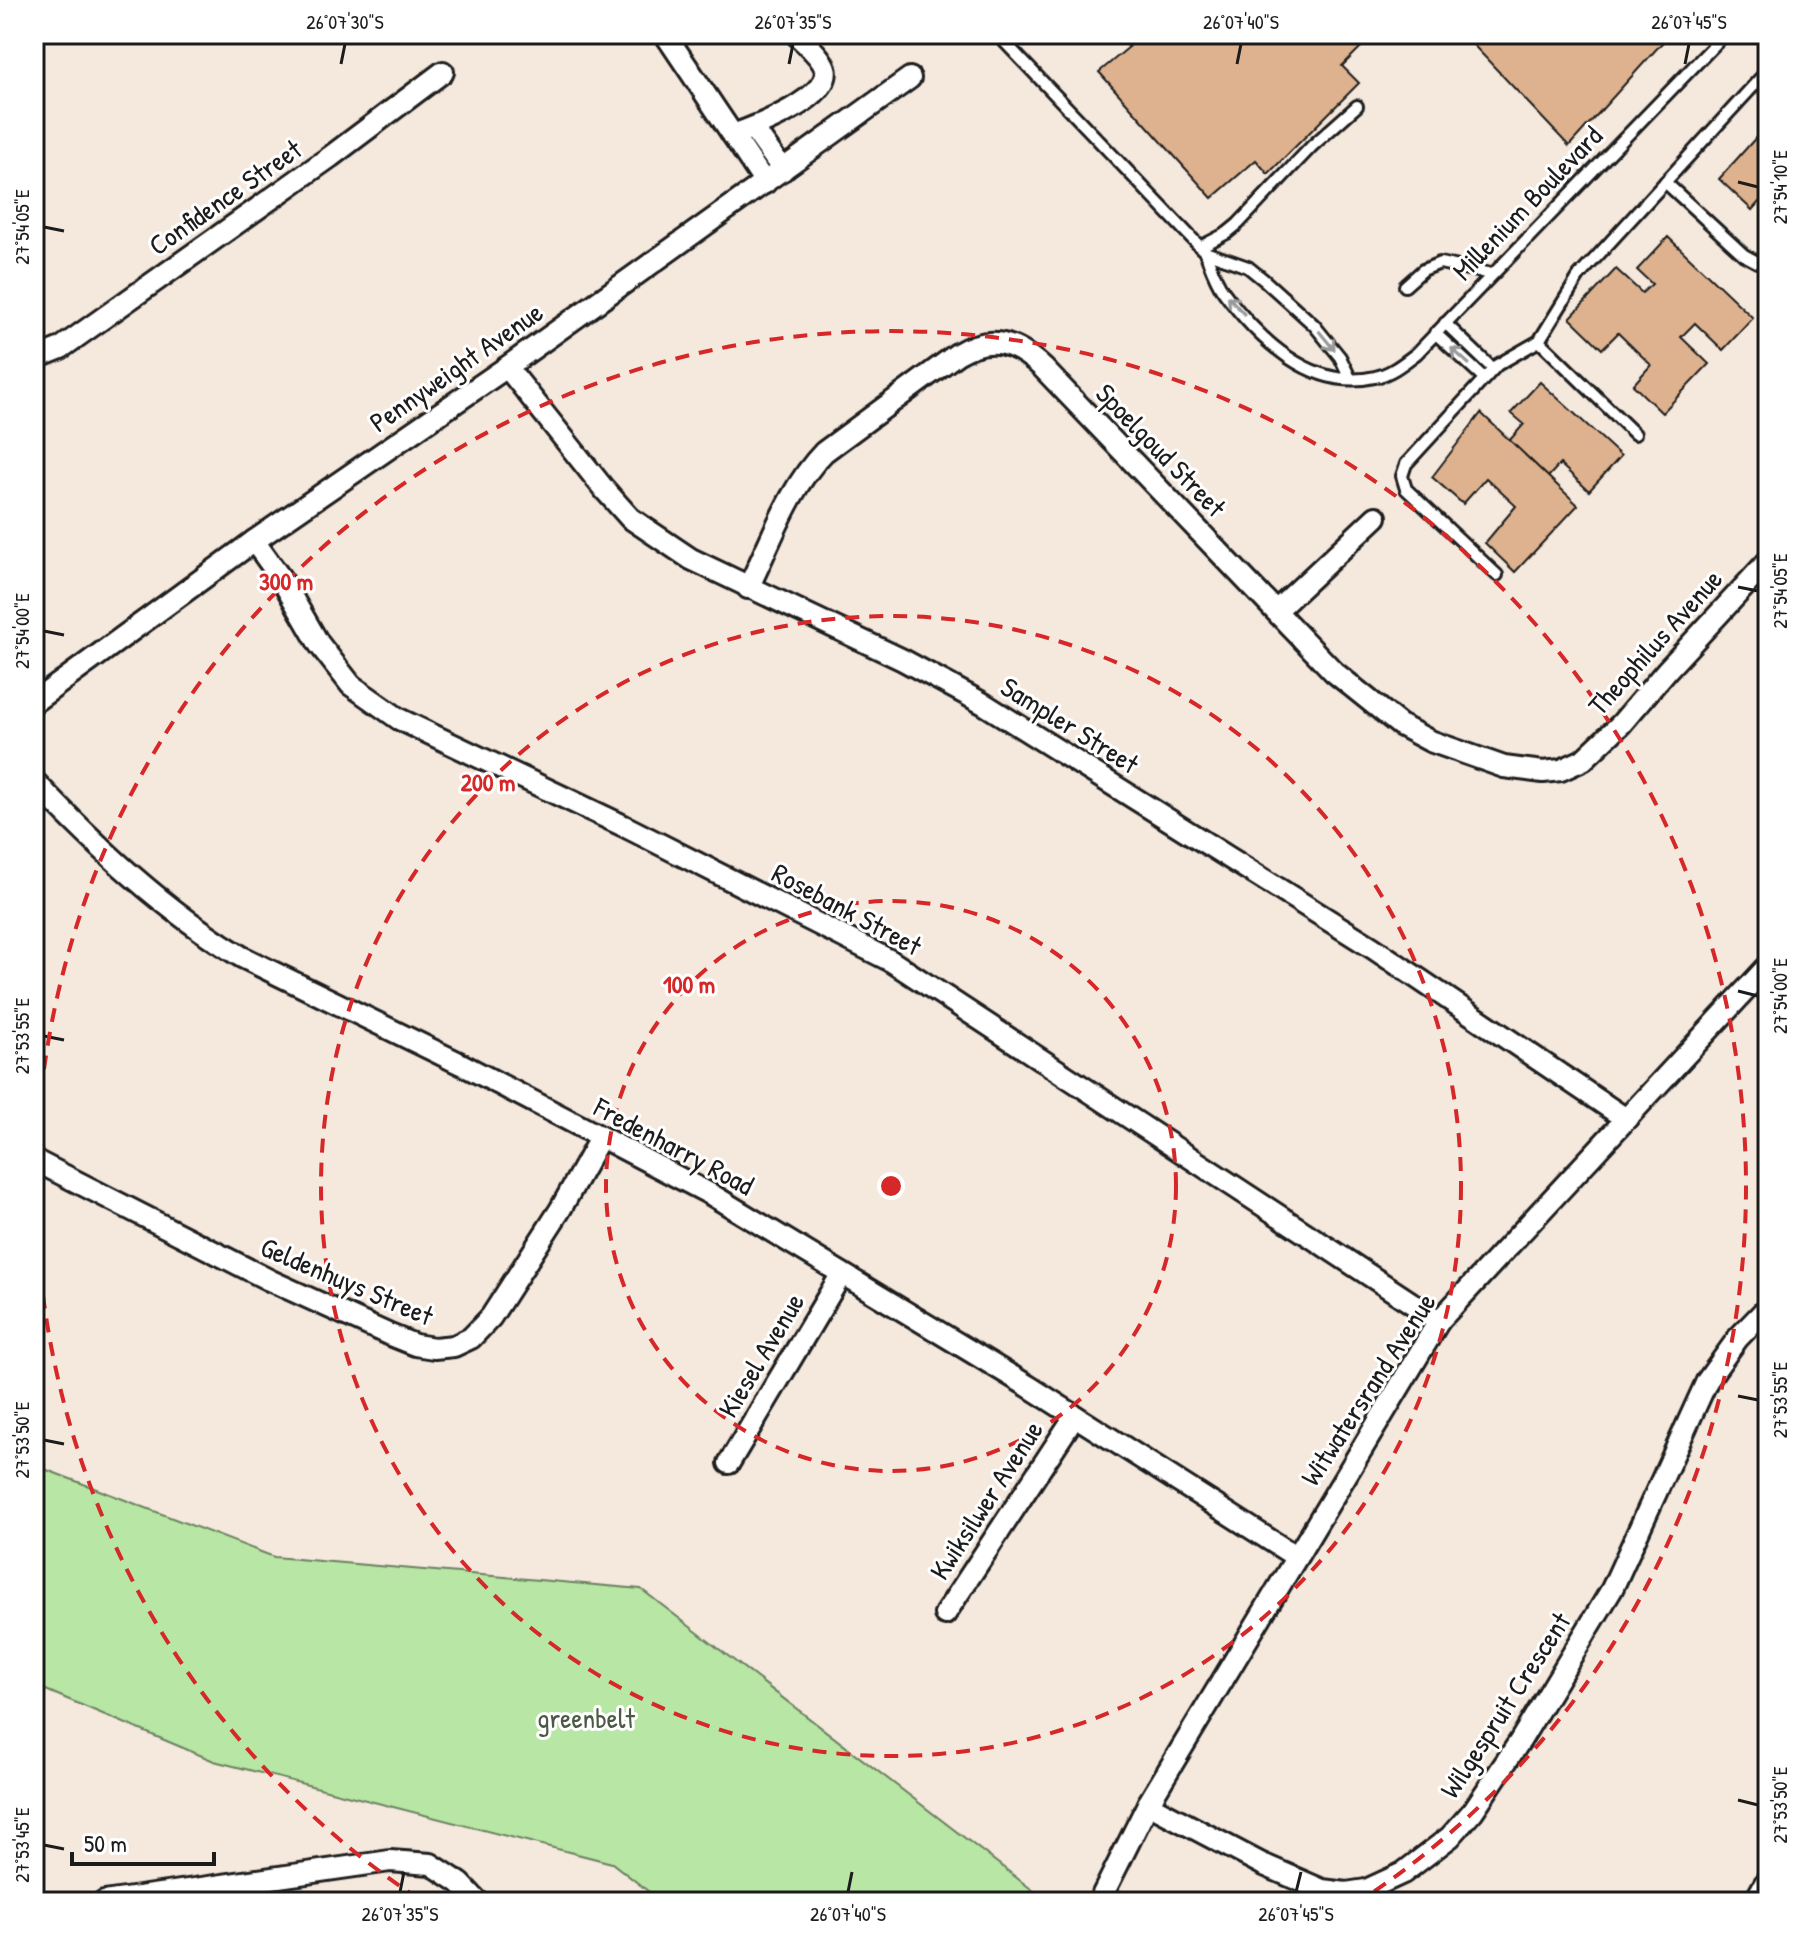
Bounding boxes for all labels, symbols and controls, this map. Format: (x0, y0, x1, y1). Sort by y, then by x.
text: 26°07'30"S (306, 8, 384, 35)
text: 26°07'35"S (755, 8, 831, 35)
text: 26°07'40"S (1203, 8, 1279, 35)
text: 26°07'45"S (1651, 8, 1727, 35)
street label: Millenium Boulevard (1444, 117, 1610, 288)
street label: Confidence Street (141, 130, 309, 264)
text: 27°54'10"E (1766, 150, 1793, 224)
text: 27°54'05"E (8, 189, 35, 265)
street label: Pennyweight Avenue (362, 293, 550, 441)
one-way arrow (1227, 296, 1245, 316)
one-way arrow (1318, 331, 1336, 351)
one-way arrow (1450, 347, 1470, 365)
street label: Spoelgoud Street (1088, 375, 1235, 525)
text: 27°54'05"E (1766, 553, 1793, 629)
street label: Theophilus Avenue (1579, 561, 1731, 723)
text: 300 m (259, 565, 313, 597)
text: 27°54'00"E (8, 593, 35, 669)
street label: Sampler Street (994, 668, 1146, 783)
text: 200 m (461, 766, 515, 798)
street label: Rosebank Street (766, 854, 929, 965)
text: 27°54'00"E (1766, 958, 1793, 1034)
text: 100 m (663, 968, 715, 1000)
text: 27°53'55"E (8, 998, 35, 1074)
street label: Fredenharry Road (587, 1088, 761, 1204)
centre of rings (877, 1172, 905, 1200)
street label: Geldenhuys Street (255, 1228, 439, 1335)
street label: Witwatersrand Avenue (1292, 1285, 1444, 1493)
street label: Kiesel Avenue (709, 1286, 813, 1424)
text: 27°53'55"E (1766, 1362, 1793, 1438)
text: 27°53'50"E (8, 1401, 35, 1478)
street label: Kwiksilwer Avenue (920, 1413, 1052, 1587)
street label: Wilgespruit Crescent (1431, 1605, 1579, 1805)
park label: greenbelt (537, 1699, 635, 1737)
text: 27°53'50"E (1766, 1766, 1793, 1843)
text: 27°53'45"E (8, 1807, 35, 1883)
scale bar (72, 1816, 214, 1866)
text: 50 m (84, 1827, 127, 1859)
text: 26°07'35"S (362, 1900, 438, 1927)
text: 26°07'40"S (810, 1900, 886, 1927)
text: 26°07'45"S (1258, 1900, 1334, 1927)

